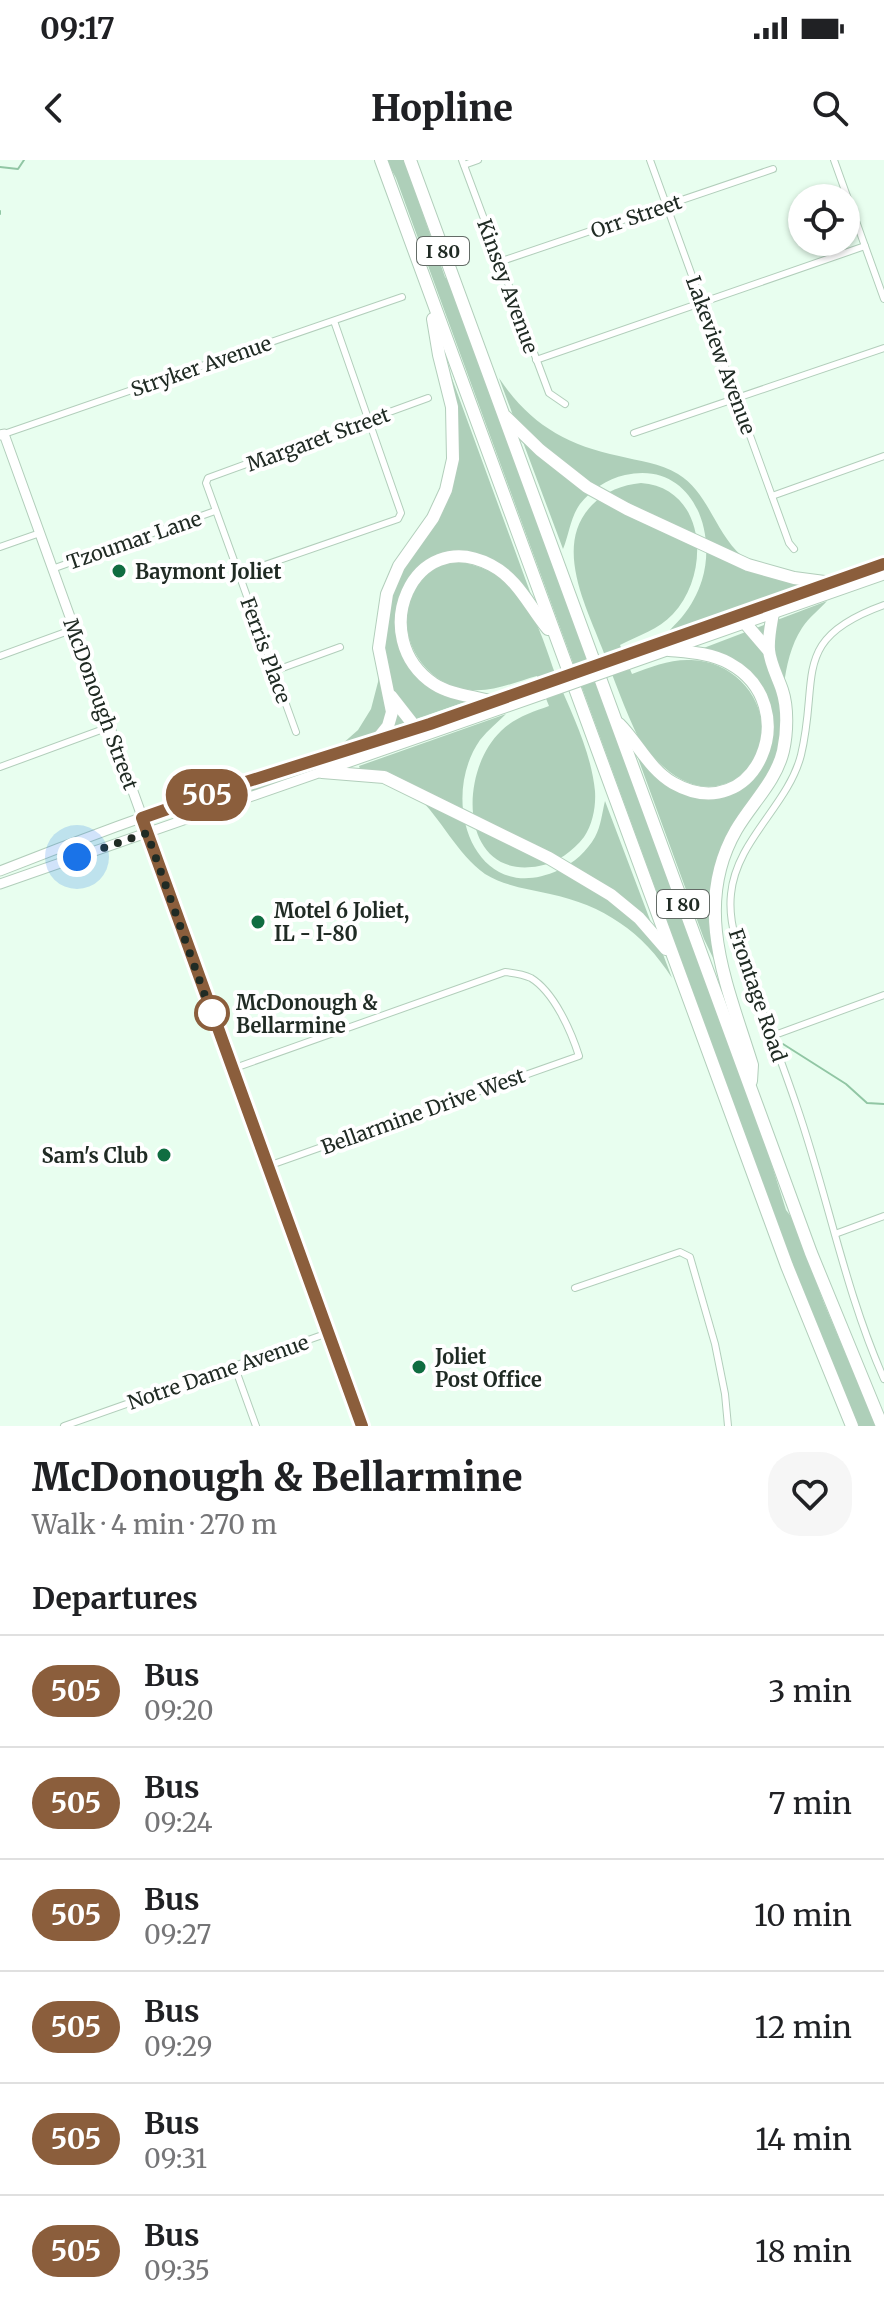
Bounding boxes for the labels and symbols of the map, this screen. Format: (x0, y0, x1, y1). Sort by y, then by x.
street label: Orr Street (587, 189, 685, 243)
street label: Kinsey Avenue (472, 215, 544, 357)
road number: I 80 (417, 237, 469, 265)
street label: Lakeview Avenue (681, 272, 761, 438)
street label: Stryker Avenue (128, 330, 274, 402)
street label: Margaret Street (243, 401, 393, 477)
street label: Tzoumar Lane (64, 505, 204, 575)
place label: Baymont Joliet (135, 559, 281, 584)
marker: Baymont Joliet (110, 562, 128, 580)
street label: Ferris Place (235, 594, 297, 706)
street label: McDonough Street (58, 615, 144, 793)
line badge: 505 (161, 769, 253, 821)
your location (57, 837, 97, 877)
road number: I 80 (657, 890, 709, 918)
place label: Motel 6 Joliet, IL - I-80 (274, 898, 409, 946)
marker: Motel 6 Joliet, IL - I-80 (249, 913, 267, 931)
street label: Frontage Road (724, 925, 792, 1065)
place label: McDonough & Bellarmine (236, 990, 377, 1038)
marker: McDonough & Bellarmine (195, 996, 229, 1030)
street label: Bellarmine Drive West (318, 1062, 529, 1160)
place label: Sam's Club (41, 1143, 148, 1168)
marker: Sam's Club (155, 1146, 173, 1164)
street label: Notre Dame Avenue (124, 1329, 312, 1415)
place label: Joliet Post Office (434, 1344, 542, 1392)
marker: Joliet Post Office (410, 1358, 428, 1376)

